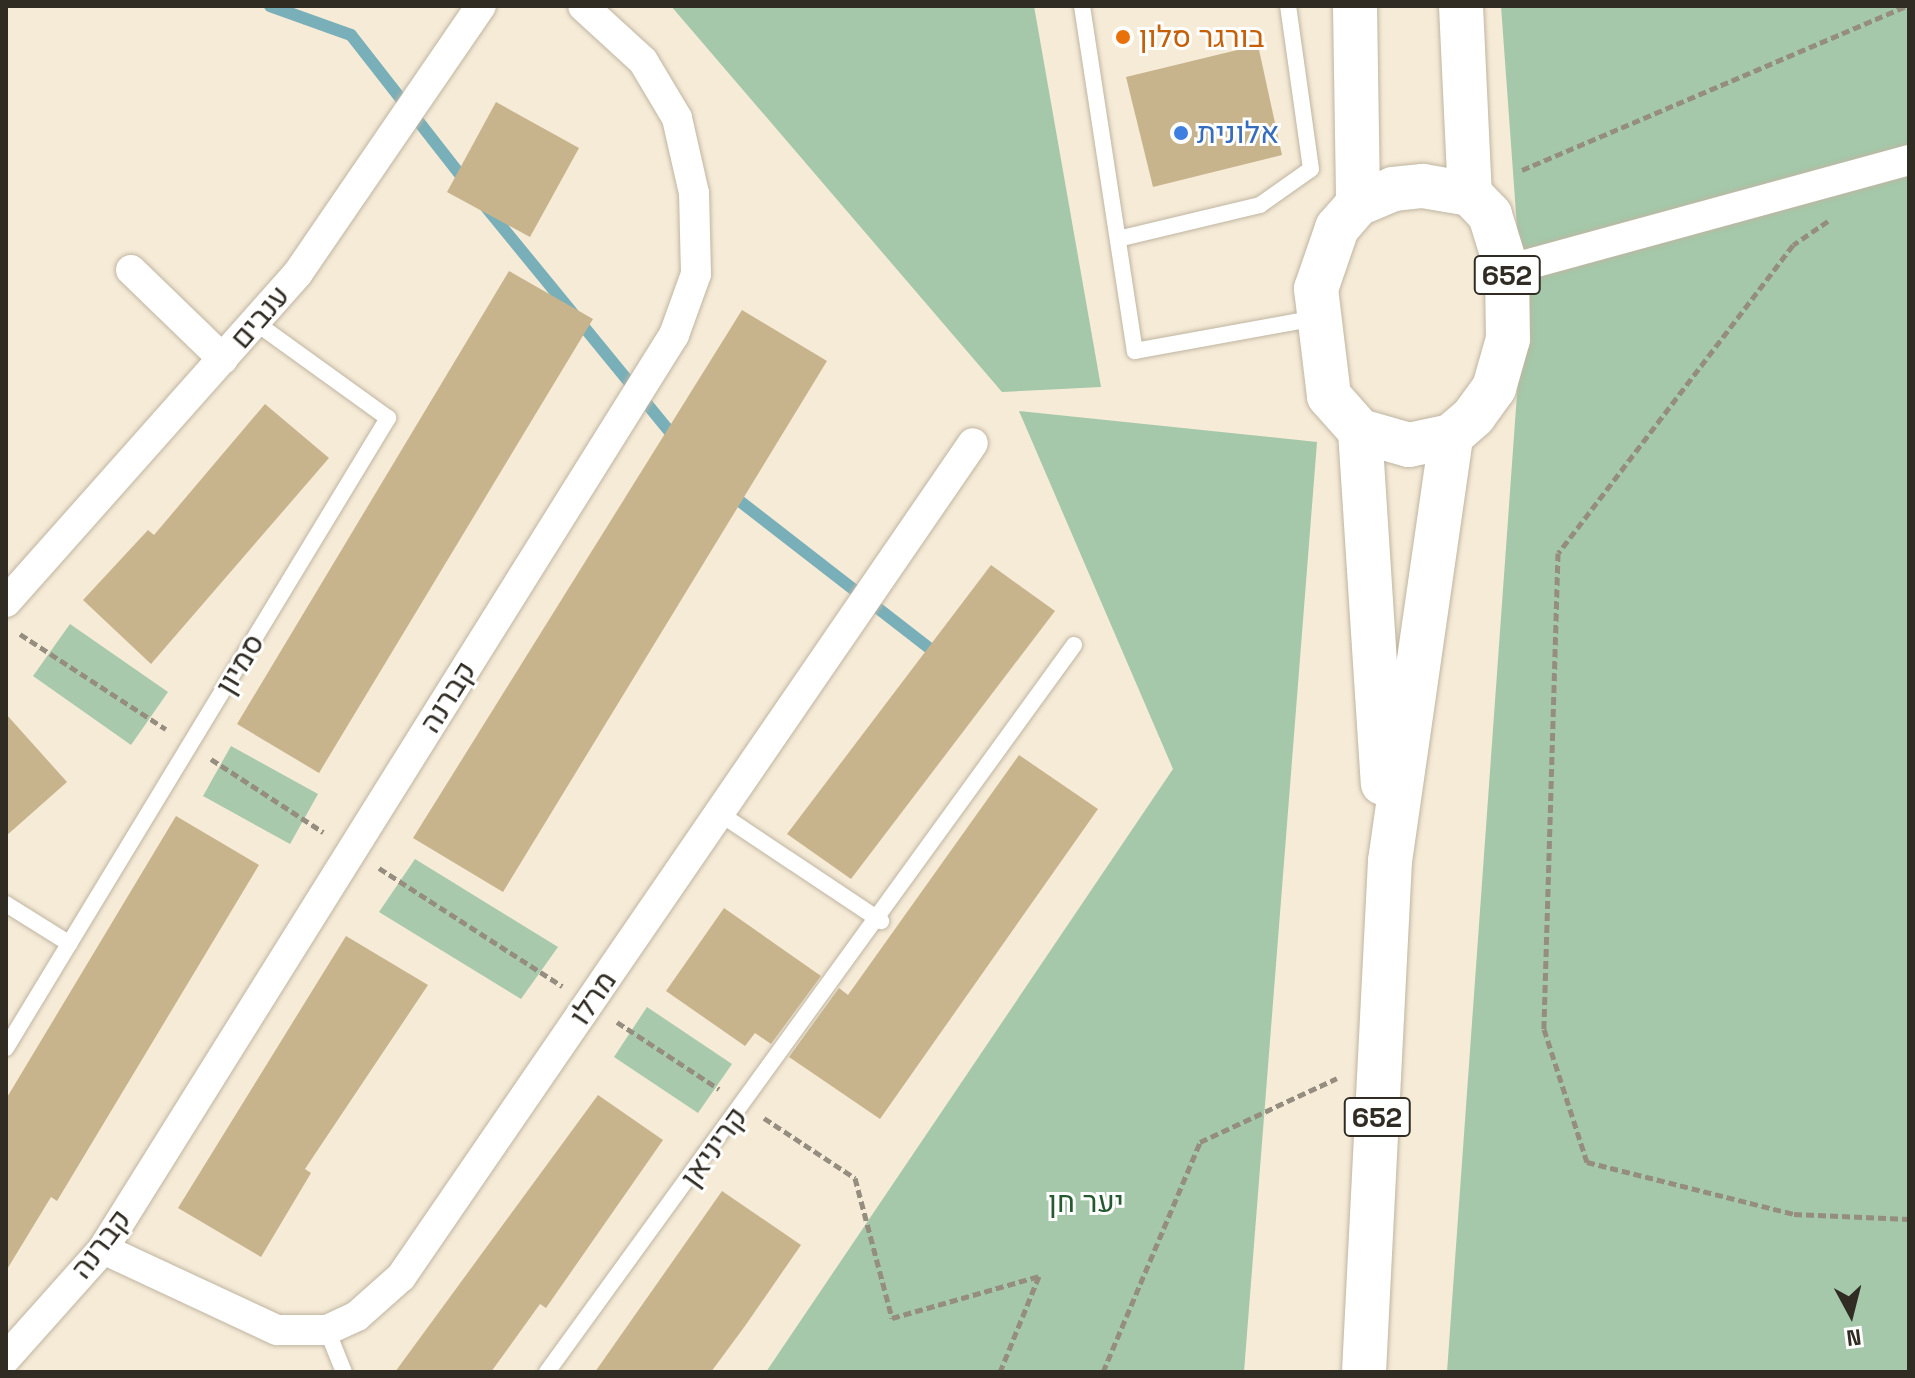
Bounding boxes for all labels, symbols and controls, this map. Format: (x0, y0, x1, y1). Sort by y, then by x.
place label: בורגר סלון (1139, 19, 1264, 55)
marker: בורגר סלון (1114, 28, 1132, 46)
place label: אלונית (1197, 115, 1279, 151)
marker: אלונית (1172, 124, 1190, 142)
road number: 652 (1473, 251, 1541, 299)
street label: ענבים (223, 278, 297, 356)
street label: סמיון (208, 627, 272, 701)
street label: קברנה (412, 655, 484, 739)
street label: מרלו (562, 964, 624, 1032)
road number: 652 (1343, 1093, 1411, 1141)
street label: קריניאן (673, 1100, 755, 1194)
park label: יער חן (1048, 1184, 1124, 1220)
street label: קברנה (63, 1202, 139, 1286)
north arrow (1811, 1274, 1891, 1354)
text: N (1845, 1323, 1863, 1353)

